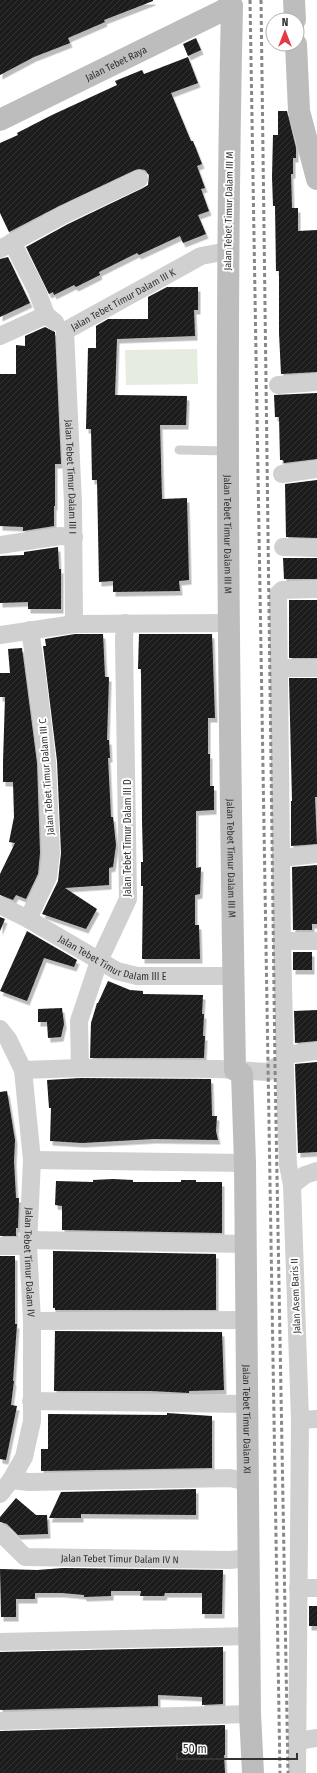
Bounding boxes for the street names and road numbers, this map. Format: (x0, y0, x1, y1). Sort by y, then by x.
street label: Jalan Tebet Raya (84, 44, 149, 84)
street label: Jalan Tebet Timur Dalam III M (222, 152, 236, 271)
street label: Jalan Tebet Timur Dalam III K (69, 266, 178, 334)
street label: Jalan Tebet Timur Dalam III I (62, 419, 78, 534)
street label: Jalan Tebet Timur Dalam III M (221, 475, 234, 594)
street label: Jalan Tebet Timur Dalam III C (37, 718, 57, 836)
street label: Jalan Tebet Timur Dalam III D (122, 779, 134, 897)
street label: Jalan Tebet Timur Dalam III M (224, 799, 238, 918)
street label: Jalan Tebet Timur Dalam III E (56, 933, 167, 983)
street label: Jalan Tebet Timur Dalam IV (21, 1207, 37, 1318)
street label: Jalan Asem Baris II (289, 1258, 303, 1334)
street label: Jalan Tebet Timur Dalam XI (240, 1364, 253, 1474)
street label: Jalan Tebet Timur Dalam IV N (61, 1553, 179, 1566)

